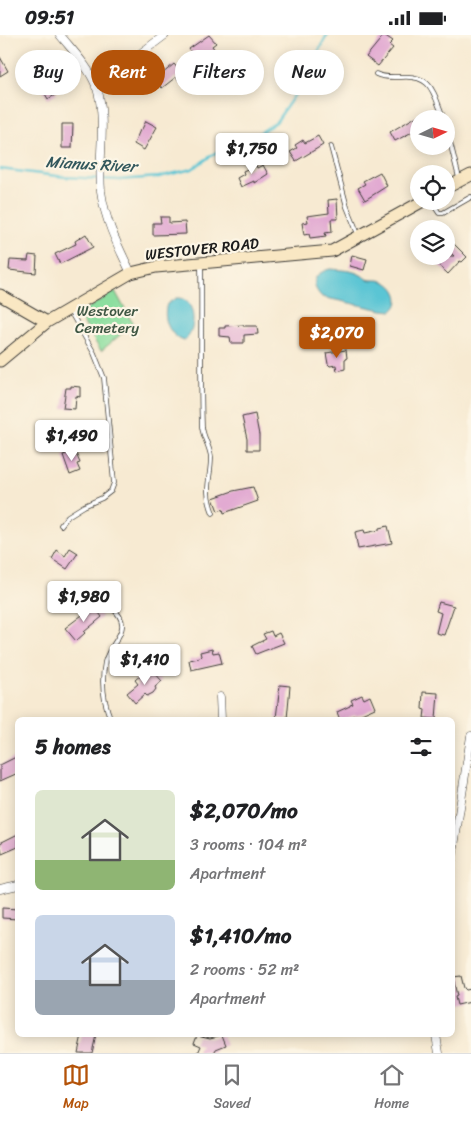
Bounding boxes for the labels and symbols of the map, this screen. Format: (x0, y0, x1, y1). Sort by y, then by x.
north arrow (410, 110, 455, 155)
pin: $1,750 (211, 133, 293, 175)
water label: Mianus River (45, 147, 140, 181)
street label: WESTOVER ROAD (144, 230, 260, 268)
park label: Westover Cemetery (75, 298, 139, 341)
pin: $2,070 (296, 317, 378, 359)
pin: $1,490 (31, 419, 113, 462)
pin: $1,980 (43, 581, 125, 623)
pin: $1,410 (104, 643, 186, 686)

